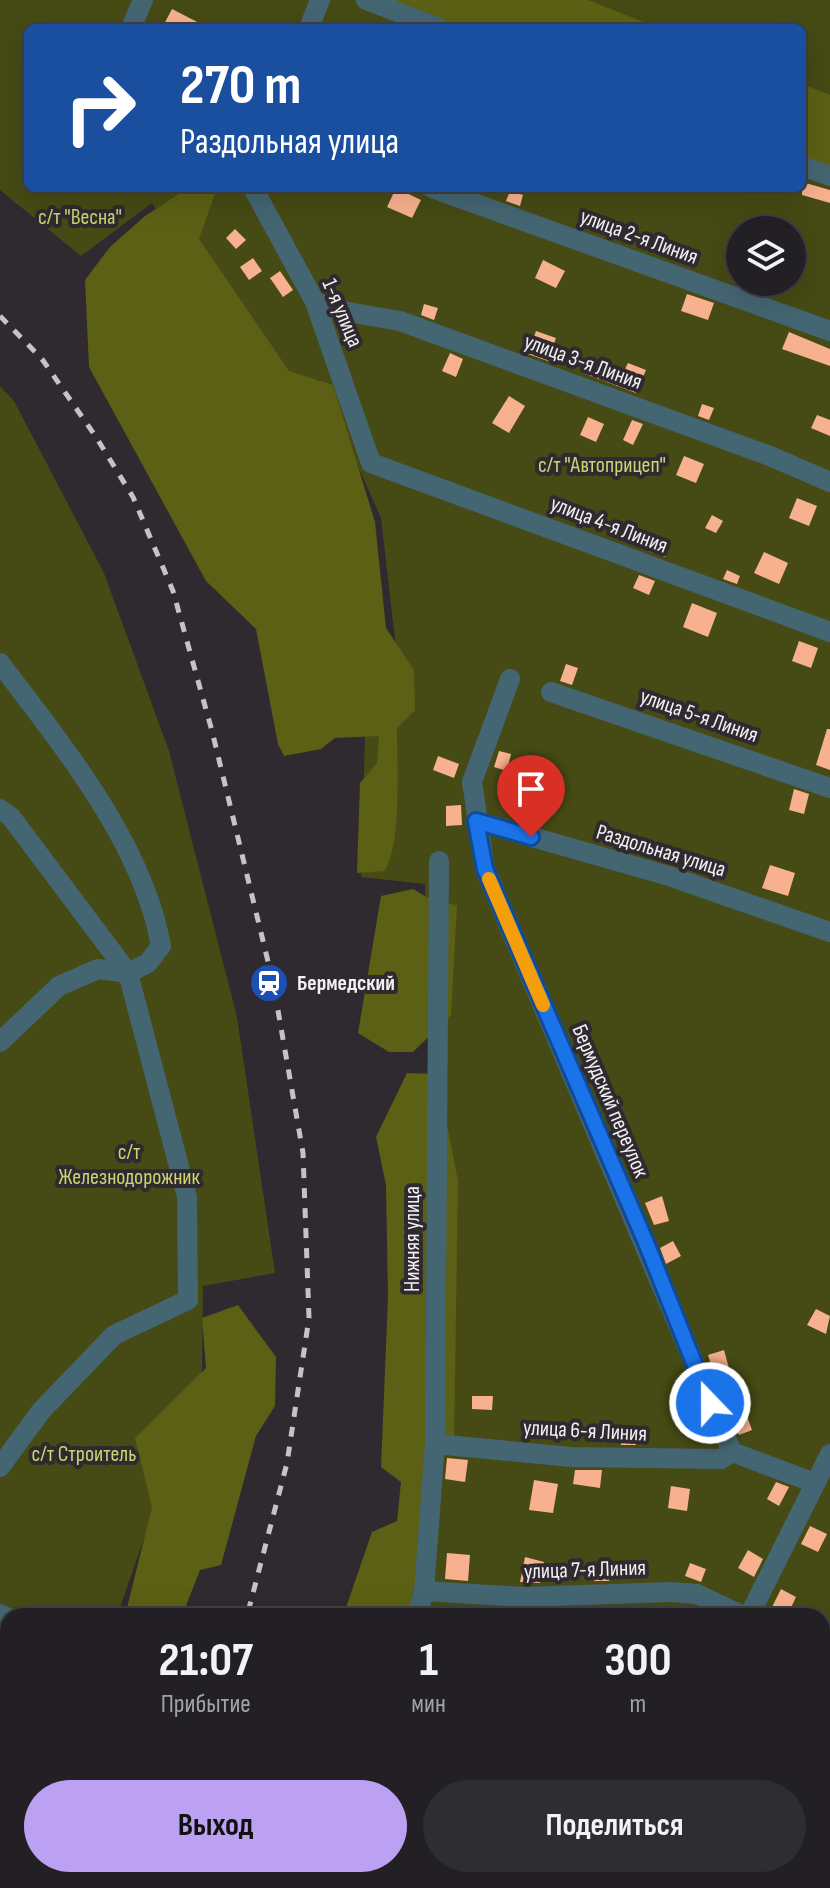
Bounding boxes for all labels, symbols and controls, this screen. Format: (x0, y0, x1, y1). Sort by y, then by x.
text: 270 m (180, 53, 301, 120)
icon: right (48, 56, 152, 160)
text: Раздольная улица (180, 121, 399, 164)
street label: улица 2-я Линия (576, 203, 702, 271)
park label: с/т "Весна" (38, 204, 122, 231)
map controls (726, 216, 806, 296)
button: layers (726, 216, 806, 296)
street label: 1-я улица (316, 275, 368, 351)
street label: улица 3-я Линия (520, 328, 646, 396)
park label: с/т "Автоприцеп" (538, 452, 666, 479)
street label: улица 4-я Линия (546, 490, 672, 560)
street label: улица 5-я Линия (636, 683, 762, 749)
pin (497, 755, 565, 837)
icon: arrive (509, 767, 553, 811)
street label: Раздольная улица (593, 819, 729, 883)
station icon: Бермедский (248, 962, 290, 1004)
place label: Бермедский (297, 970, 395, 997)
street label: Бермудский переулок (566, 1020, 655, 1182)
park label: с/т Железнодорожник (58, 1139, 201, 1191)
street label: Нижняя улица (399, 1186, 426, 1292)
position arrow (668, 1361, 752, 1445)
street label: улица 6-я Линия (522, 1414, 648, 1448)
park label: с/т Строитель (31, 1441, 137, 1468)
street label: улица 7-я Линия (524, 1554, 646, 1586)
text: 21:07 (158, 1632, 253, 1689)
text: 1 (419, 1632, 438, 1689)
text: 300 (604, 1632, 671, 1689)
text: Прибытие (161, 1689, 251, 1720)
text: мин (411, 1689, 446, 1720)
text: m (630, 1689, 646, 1720)
button: Выход (24, 1780, 407, 1872)
button: Поделиться (423, 1780, 806, 1872)

